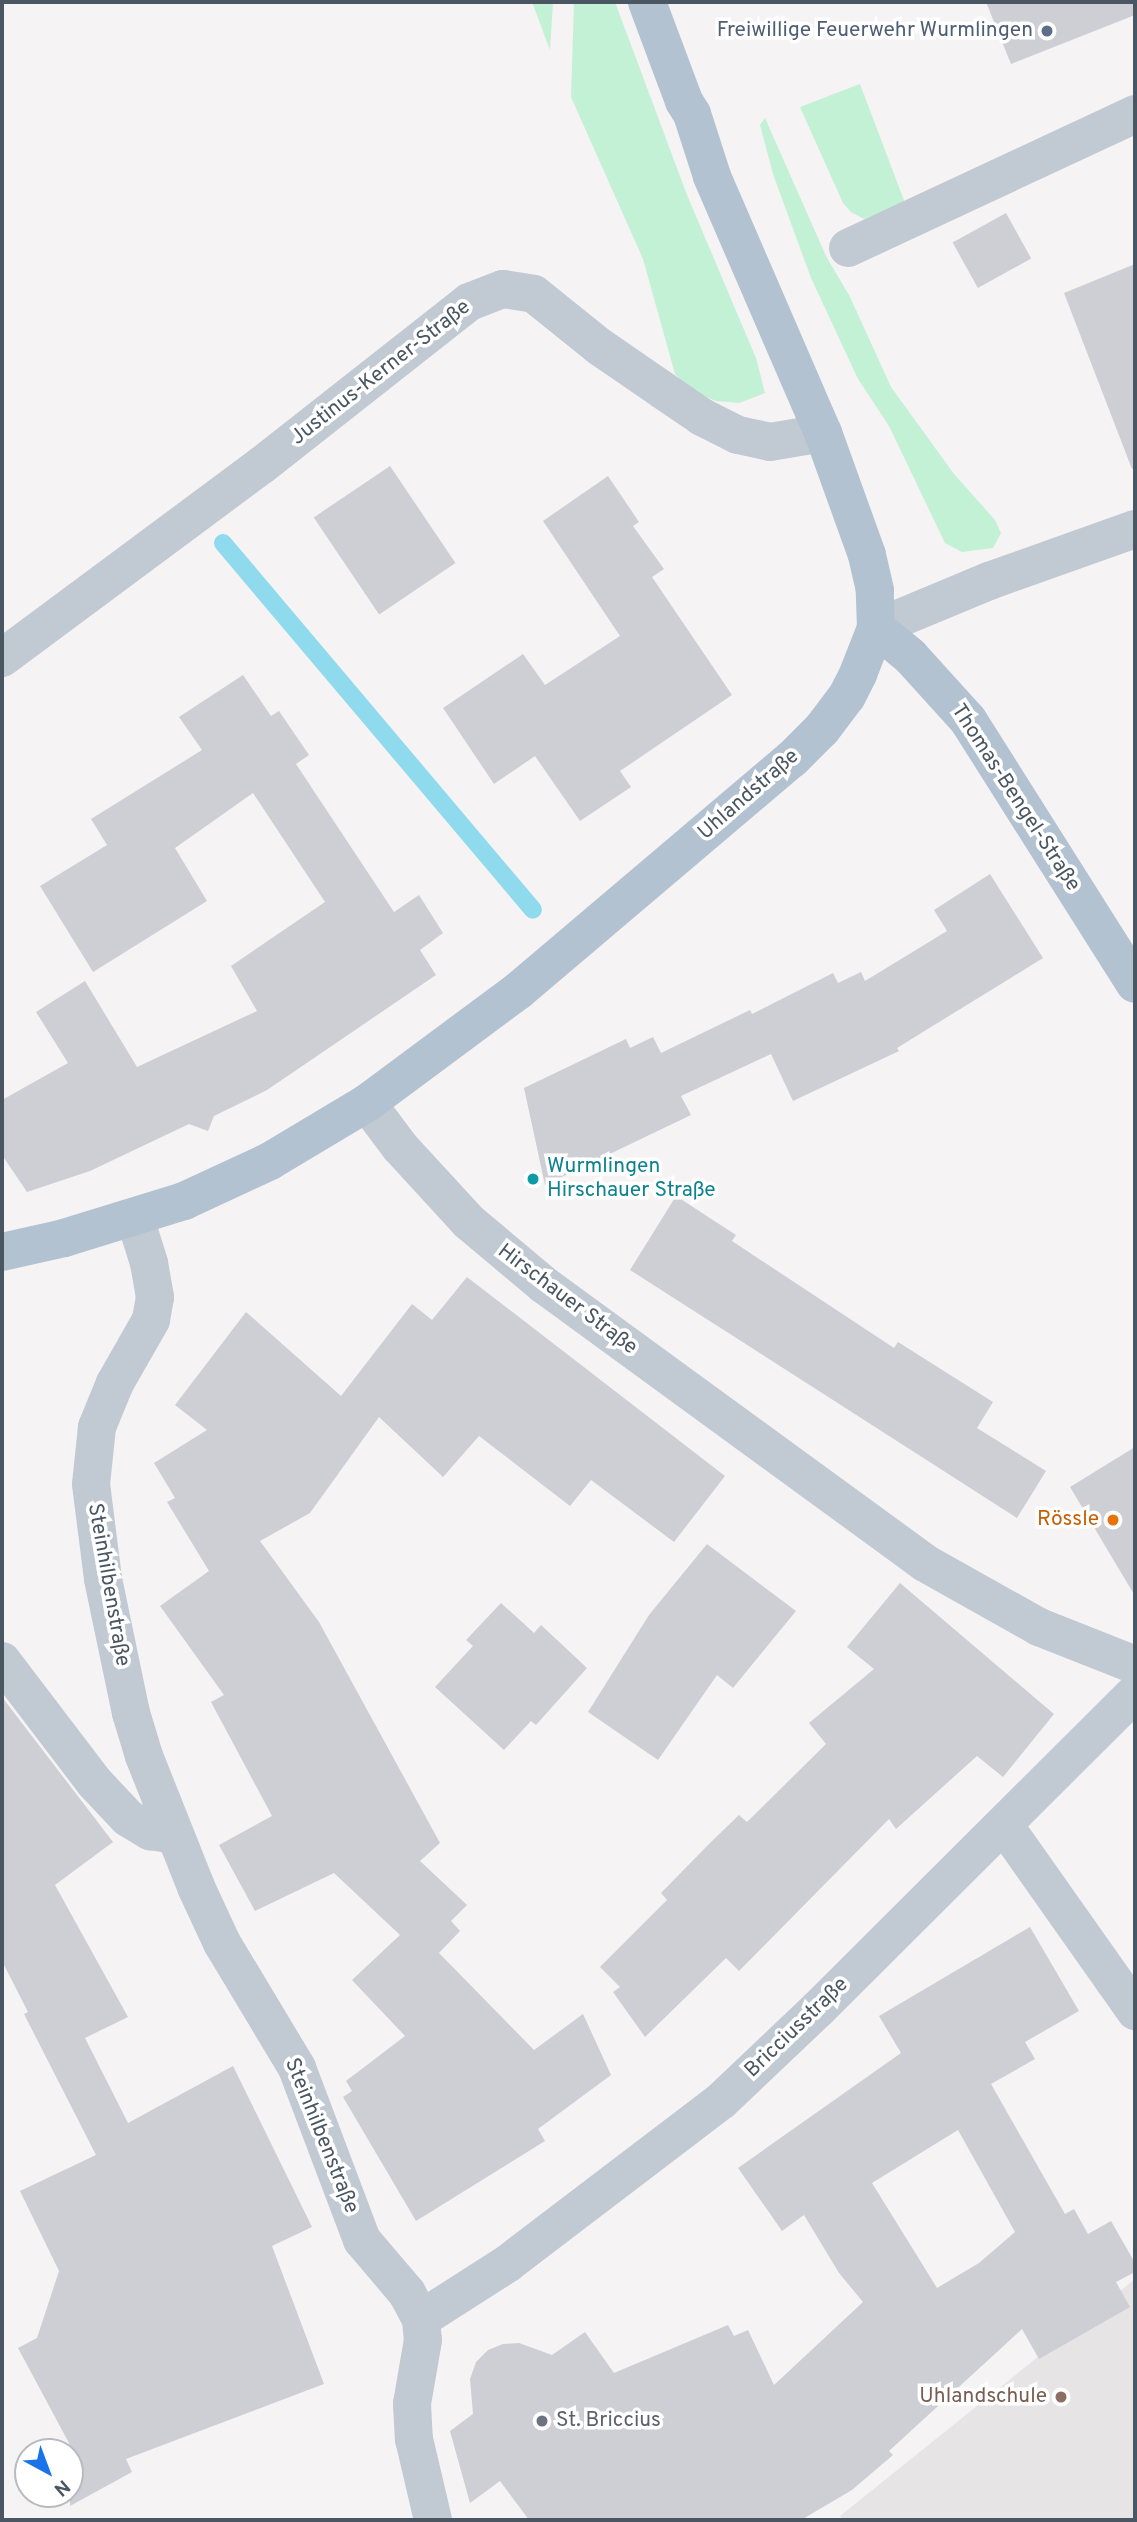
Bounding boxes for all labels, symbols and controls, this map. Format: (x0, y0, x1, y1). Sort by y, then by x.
place label: Freiwillige Feuerwehr Wurmlingen (716, 18, 1033, 44)
marker: Freiwillige Feuerwehr Wurmlingen (1039, 23, 1055, 39)
street label: Justinus-Kerner-Straße (286, 295, 476, 451)
street label: Thomas-Bengel-Straße (945, 700, 1085, 896)
street label: Uhlandstraße (693, 744, 805, 846)
place label: Wurmlingen Hirschauer Straße (547, 1154, 716, 1204)
marker: Wurmlingen Hirschauer Straße (525, 1171, 541, 1187)
street label: Hirschauer Straße (492, 1239, 642, 1361)
street label: Steinhilbenstraße (81, 1502, 135, 1668)
place label: Rössle (1037, 1507, 1099, 1533)
marker: Rössle (1105, 1512, 1121, 1528)
street label: Bricciusstraße (740, 1972, 854, 2084)
street label: Steinhilbenstraße (278, 2055, 364, 2217)
place label: Uhlandschule (919, 2384, 1047, 2410)
marker: Uhlandschule (1053, 2389, 1069, 2405)
place label: St. Briccius (556, 2408, 661, 2434)
marker: St. Briccius (534, 2413, 550, 2429)
north arrow (14, 2438, 84, 2508)
text: N (48, 2474, 74, 2501)

